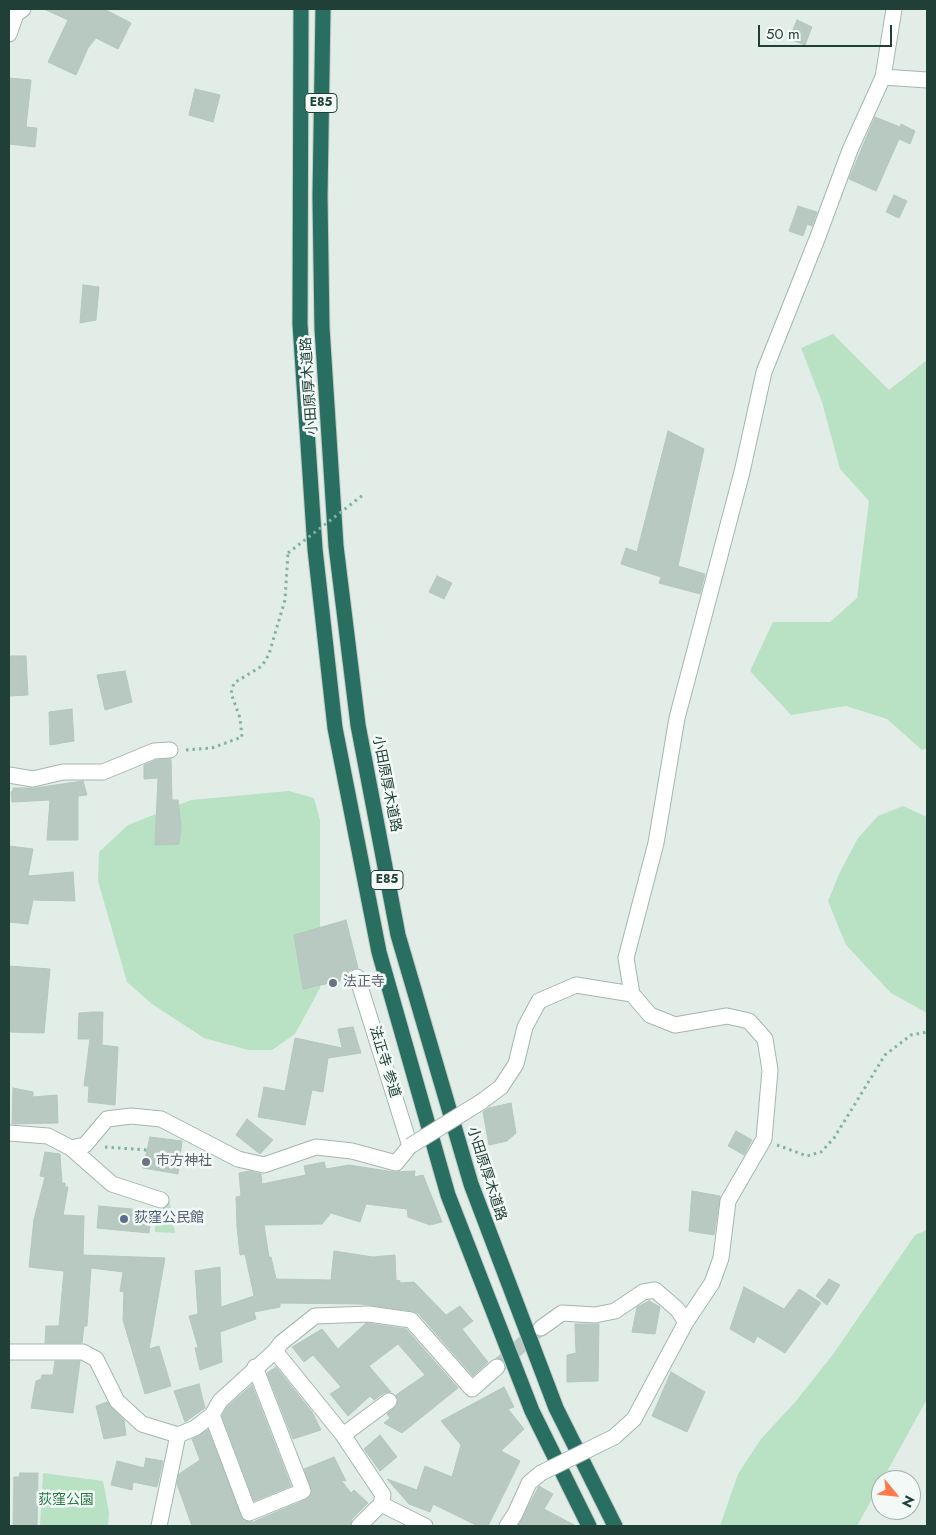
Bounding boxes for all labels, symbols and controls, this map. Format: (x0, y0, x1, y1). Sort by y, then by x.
scale bar (761, 15, 895, 47)
text: 50 m (766, 23, 800, 45)
road number: E85 (305, 94, 337, 112)
street label: 小田原厚木道路 (298, 337, 322, 435)
street label: 小田原厚木道路 (368, 734, 404, 834)
road number: E85 (371, 870, 403, 890)
place label: 法正寺 (343, 975, 385, 991)
marker: 法正寺 (327, 977, 339, 989)
street label: 法正寺 参道 (365, 1024, 403, 1100)
street label: 小田原厚木道路 (463, 1125, 509, 1223)
place label: 市方神社 (156, 1154, 212, 1170)
marker: 市方神社 (140, 1156, 152, 1168)
place label: 荻窪公民館 (134, 1211, 204, 1227)
marker: 荻窪公民館 (118, 1213, 130, 1225)
north arrow (871, 1470, 921, 1520)
text: N (897, 1492, 920, 1511)
park label: 荻窪公園 (38, 1493, 94, 1509)

